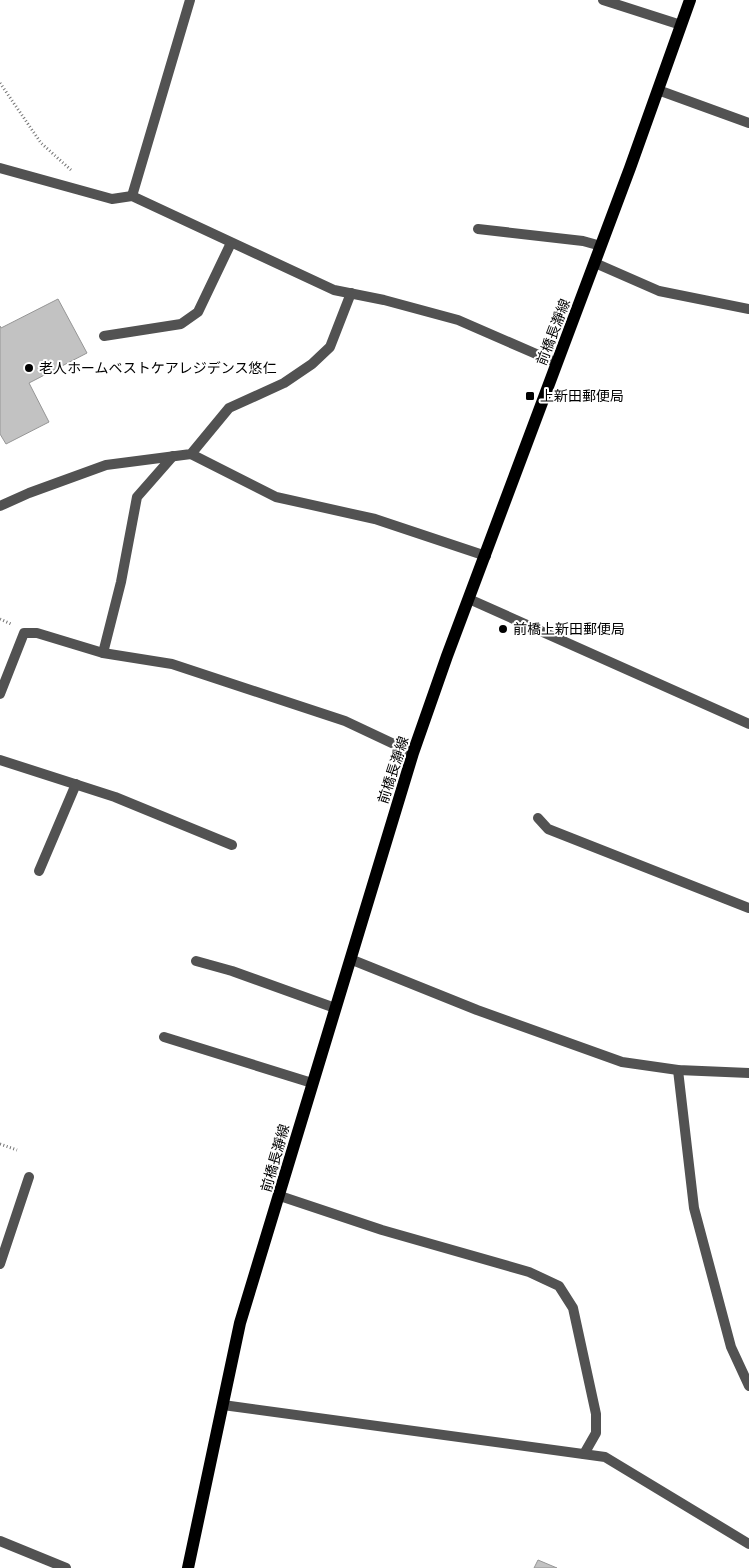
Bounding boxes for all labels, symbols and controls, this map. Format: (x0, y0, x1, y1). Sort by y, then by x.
street label: 前橋長瀞線 (532, 296, 574, 368)
place label: 老人ホームベストケアレジデンス悠仁 (39, 359, 277, 377)
marker: 老人ホームベストケアレジデンス悠仁 (23, 362, 35, 374)
place label: 上新田郵便局 (540, 387, 624, 405)
marker: 上新田郵便局 (524, 390, 536, 402)
place label: 前橋上新田郵便局 (513, 620, 625, 638)
marker: 前橋上新田郵便局 (497, 623, 509, 635)
street label: 前橋長瀞線 (374, 734, 412, 806)
street label: 前橋長瀞線 (257, 1122, 293, 1194)

